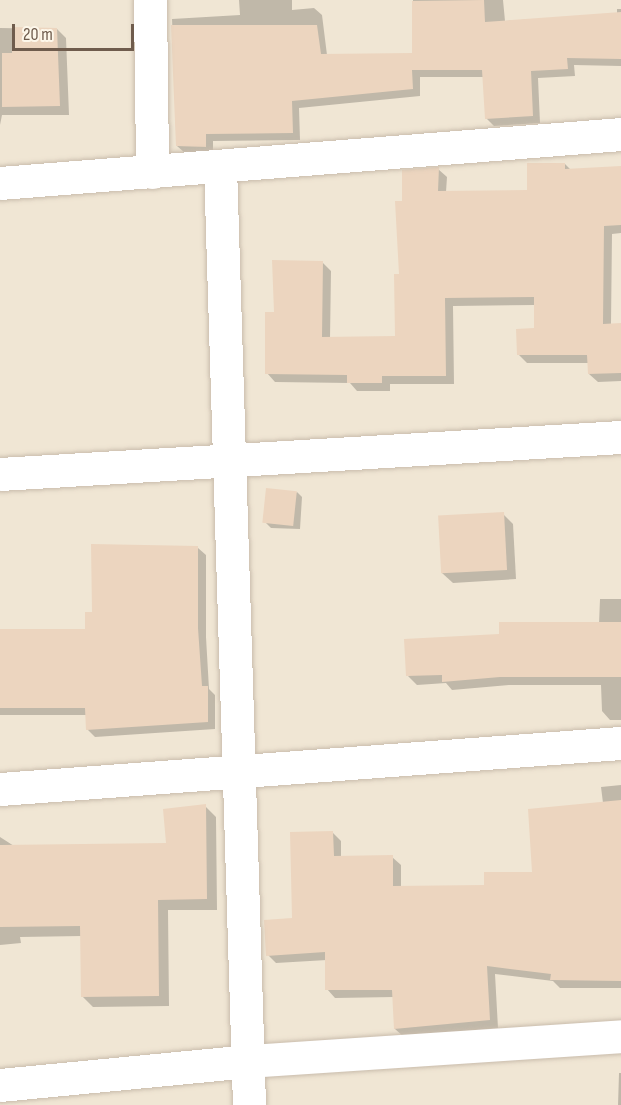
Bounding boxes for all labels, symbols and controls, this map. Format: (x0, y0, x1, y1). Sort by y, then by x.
scale bar (15, 12, 136, 50)
text: 20 m (23, 24, 53, 45)

